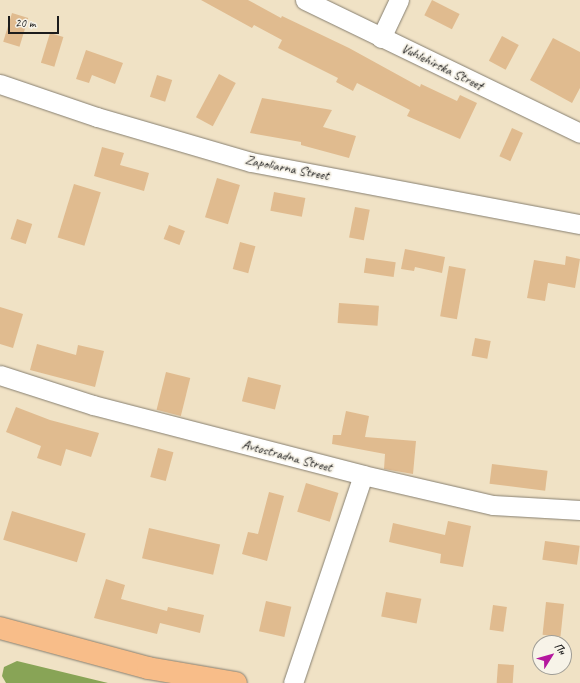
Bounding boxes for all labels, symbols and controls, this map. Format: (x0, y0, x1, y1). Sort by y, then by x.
scale bar (10, 8, 61, 34)
text: 20 m (15, 15, 35, 31)
street label: Vuhlehirska Street (398, 40, 486, 94)
street label: Zapoliarna Street (244, 152, 330, 184)
street label: Avtostradna Street (240, 436, 334, 476)
north arrow (532, 635, 572, 675)
text: Пн (552, 640, 570, 657)

